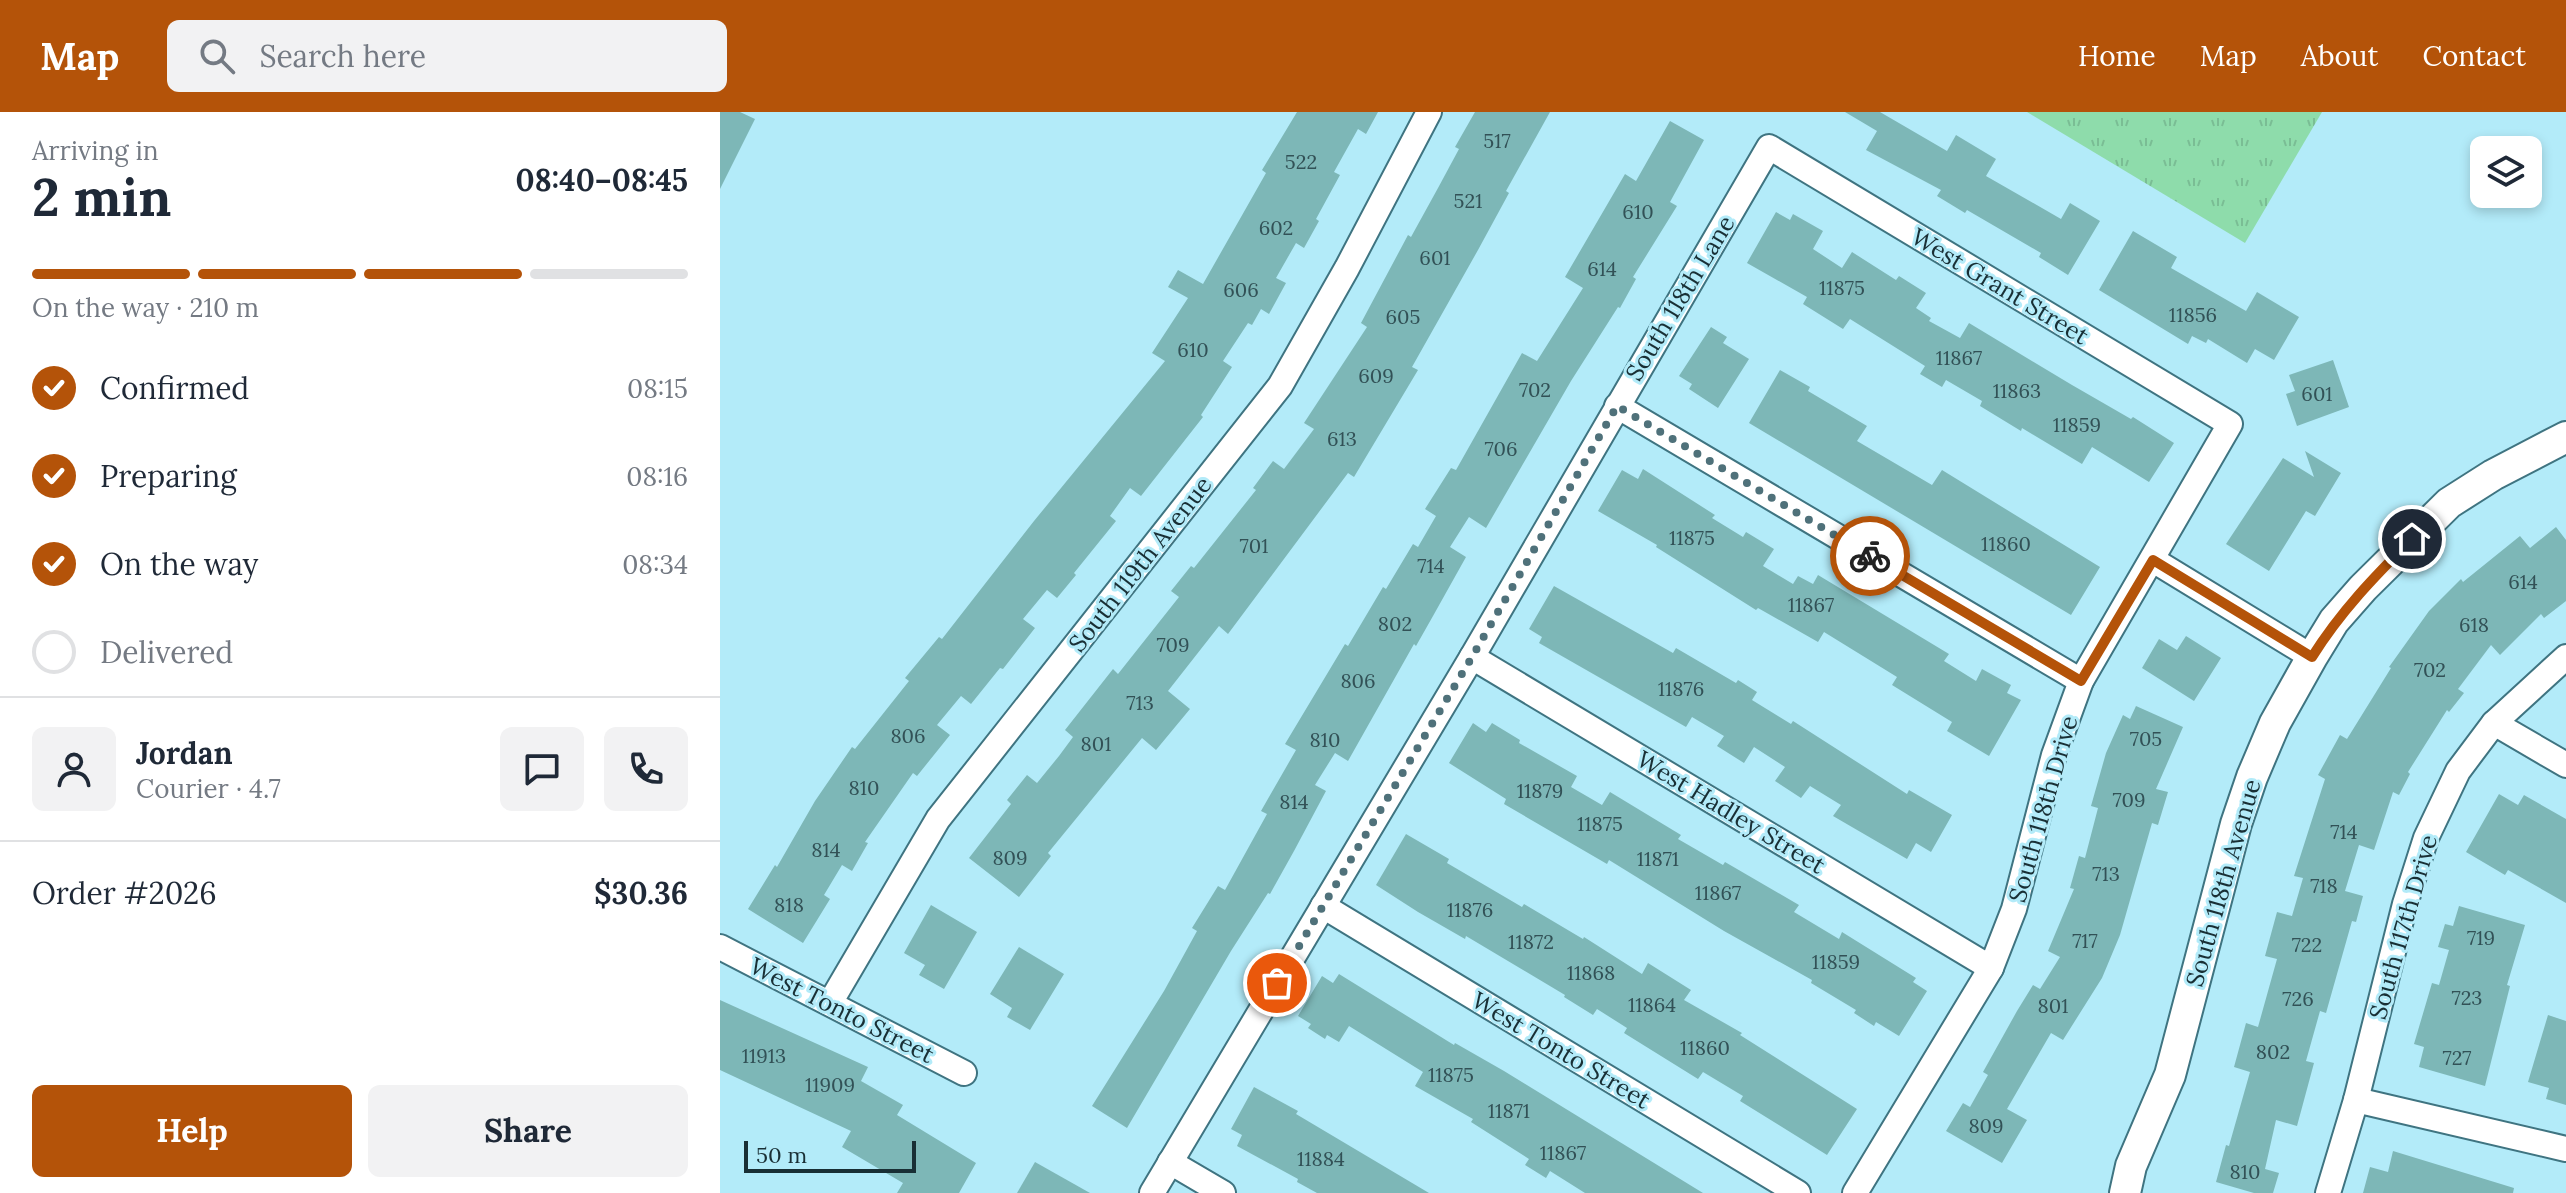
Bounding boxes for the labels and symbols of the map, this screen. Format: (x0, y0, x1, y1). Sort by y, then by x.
house number: 517 (1483, 128, 1511, 153)
house number: 522 (1285, 149, 1317, 174)
house number: 521 (1454, 188, 1482, 213)
house number: 610 (1622, 199, 1654, 224)
street label: South 118th Lane (1618, 210, 1742, 386)
house number: 602 (1259, 215, 1293, 240)
street label: West Grant Street (1906, 221, 2095, 352)
house number: 601 (1419, 245, 1451, 270)
house number: 614 (1587, 256, 1617, 281)
house number: 11875 (1819, 275, 1865, 300)
house number: 606 (1223, 277, 1259, 302)
house number: 11856 (2169, 302, 2217, 327)
house number: 605 (1386, 304, 1420, 329)
house number: 610 (1177, 337, 1209, 362)
house number: 11867 (1936, 345, 1982, 370)
house number: 609 (1358, 363, 1394, 388)
house number: 702 (1519, 377, 1551, 402)
house number: 11863 (1993, 378, 2041, 403)
house number: 601 (2301, 381, 2333, 406)
house number: 11859 (2053, 412, 2101, 437)
house number: 613 (1327, 426, 1357, 451)
house number: 706 (1484, 436, 1518, 461)
street label: South 119th Avenue (1062, 470, 1218, 658)
pin (2378, 505, 2446, 573)
courier (1830, 516, 1910, 596)
house number: 11875 (1669, 525, 1715, 550)
house number: 11860 (1981, 531, 2031, 556)
house number: 701 (1240, 533, 1268, 558)
house number: 714 (1417, 553, 1445, 578)
house number: 614 (2508, 569, 2538, 594)
house number: 11867 (1788, 592, 1834, 617)
house number: 802 (1378, 611, 1412, 636)
house number: 618 (2459, 612, 2489, 637)
house number: 709 (1156, 632, 1190, 657)
house number: 702 (2414, 657, 2446, 682)
house number: 806 (1340, 668, 1376, 693)
house number: 11876 (1658, 676, 1704, 701)
house number: 713 (1126, 690, 1154, 715)
street label: South 118th Drive (2002, 712, 2084, 906)
house number: 806 (890, 723, 926, 748)
house number: 705 (2130, 726, 2162, 751)
house number: 810 (1310, 727, 1340, 752)
house number: 801 (1081, 731, 1111, 756)
street label: West Hadley Street (1631, 744, 1831, 881)
house number: 810 (849, 775, 879, 800)
street label: South 118th Avenue (2179, 776, 2267, 990)
house number: 11879 (1517, 778, 1563, 803)
house number: 709 (2112, 787, 2146, 812)
house number: 814 (1279, 789, 1309, 814)
house number: 11875 (1577, 811, 1623, 836)
house number: 714 (2330, 819, 2358, 844)
street label: South 117th Drive (2362, 831, 2444, 1023)
house number: 814 (811, 837, 841, 862)
house number: 809 (992, 845, 1028, 870)
house number: 11871 (1637, 846, 1679, 871)
house number: 713 (2092, 861, 2120, 886)
house number: 718 (2310, 873, 2338, 898)
house number: 11867 (1695, 880, 1741, 905)
house number: 818 (774, 892, 804, 917)
house number: 11876 (1447, 897, 1493, 922)
house number: 719 (2467, 925, 2495, 950)
house number: 717 (2072, 928, 2098, 953)
house number: 11872 (1508, 929, 1554, 954)
house number: 722 (2292, 932, 2322, 957)
pin (1243, 949, 1311, 1017)
house number: 11859 (1812, 949, 1860, 974)
street label: West Tonto Street (745, 950, 940, 1070)
house number: 11868 (1567, 960, 1615, 985)
street label: West Tonto Street (1466, 984, 1657, 1116)
house number: 723 (2452, 985, 2482, 1010)
house number: 726 (2282, 986, 2314, 1011)
house number: 11864 (1628, 992, 1676, 1017)
house number: 801 (2038, 993, 2068, 1018)
house number: 11860 (1680, 1035, 1730, 1060)
house number: 802 (2256, 1039, 2290, 1064)
house number: 11913 (742, 1043, 786, 1068)
house number: 727 (2442, 1045, 2472, 1070)
house number: 11875 (1428, 1062, 1474, 1087)
house number: 11909 (805, 1072, 855, 1097)
house number: 11871 (1488, 1098, 1530, 1123)
house number: 809 (1968, 1113, 2004, 1138)
scale bar (744, 1137, 916, 1173)
house number: 11867 (1540, 1140, 1586, 1165)
house number: 11884 (1297, 1146, 1345, 1171)
house number: 810 (2230, 1159, 2260, 1184)

